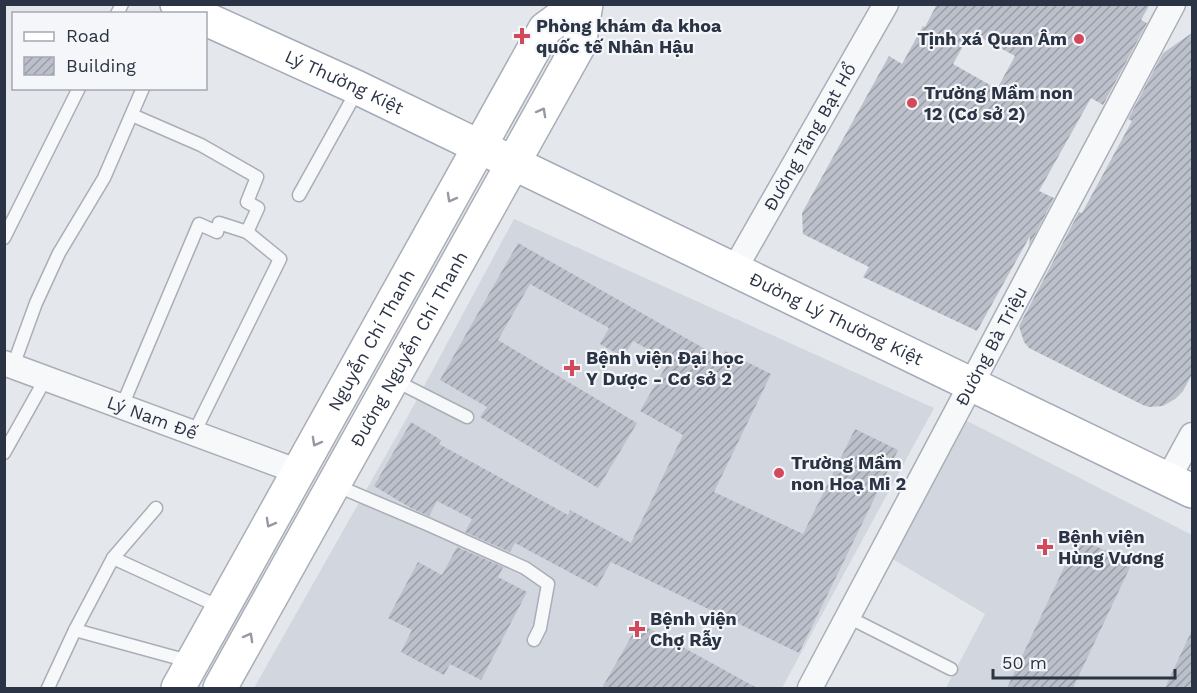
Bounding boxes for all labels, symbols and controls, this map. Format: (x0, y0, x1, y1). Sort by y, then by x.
legend (12, 12, 207, 90)
place label: Phòng khám đa khoa quốc tế Nhân Hậu (536, 15, 722, 57)
text: Road (66, 25, 110, 46)
marker: Phòng khám đa khoa quốc tế Nhân Hậu (513, 27, 531, 45)
place label: Tịnh xá Quan Âm (917, 28, 1067, 49)
marker: Tịnh xá Quan Âm (1072, 32, 1086, 46)
street label: Lý Thường Kiệt (282, 45, 408, 119)
text: Building (66, 55, 136, 76)
street label: Đường Tăng Bạt Hổ (759, 59, 860, 215)
place label: Trường Mầm non 12 (Cơ sở 2) (924, 82, 1073, 124)
marker: Trường Mầm non 12 (Cơ sở 2) (905, 96, 919, 110)
one-way arrow (535, 108, 546, 118)
one-way arrow (447, 192, 458, 202)
street label: Đường Nguyễn Chí Thanh (346, 247, 472, 451)
street label: Nguyễn Chí Thanh (323, 266, 419, 415)
street label: Đường Lý Thường Kiệt (746, 268, 927, 370)
street label: Đường Bà Triệu (951, 282, 1031, 409)
place label: Bệnh viện Đại học Y Dược - Cơ sở 2 (586, 347, 744, 389)
marker: Bệnh viện Đại học Y Dược - Cơ sở 2 (563, 359, 581, 377)
street label: Lý Nam Đế (104, 391, 200, 444)
one-way arrow (312, 436, 323, 446)
place label: Trường Mầm non Hoạ Mi 2 (791, 452, 906, 494)
marker: Trường Mầm non Hoạ Mi 2 (772, 466, 786, 480)
one-way arrow (266, 517, 277, 527)
place label: Bệnh viện Hùng Vương (1058, 526, 1165, 568)
marker: Bệnh viện Hùng Vương (1036, 538, 1054, 556)
place label: Bệnh viện Chợ Rẫy (650, 608, 737, 650)
marker: Bệnh viện Chợ Rẫy (628, 620, 646, 638)
one-way arrow (242, 633, 253, 644)
scale bar (993, 642, 1174, 680)
text: 50 m (1002, 652, 1047, 673)

